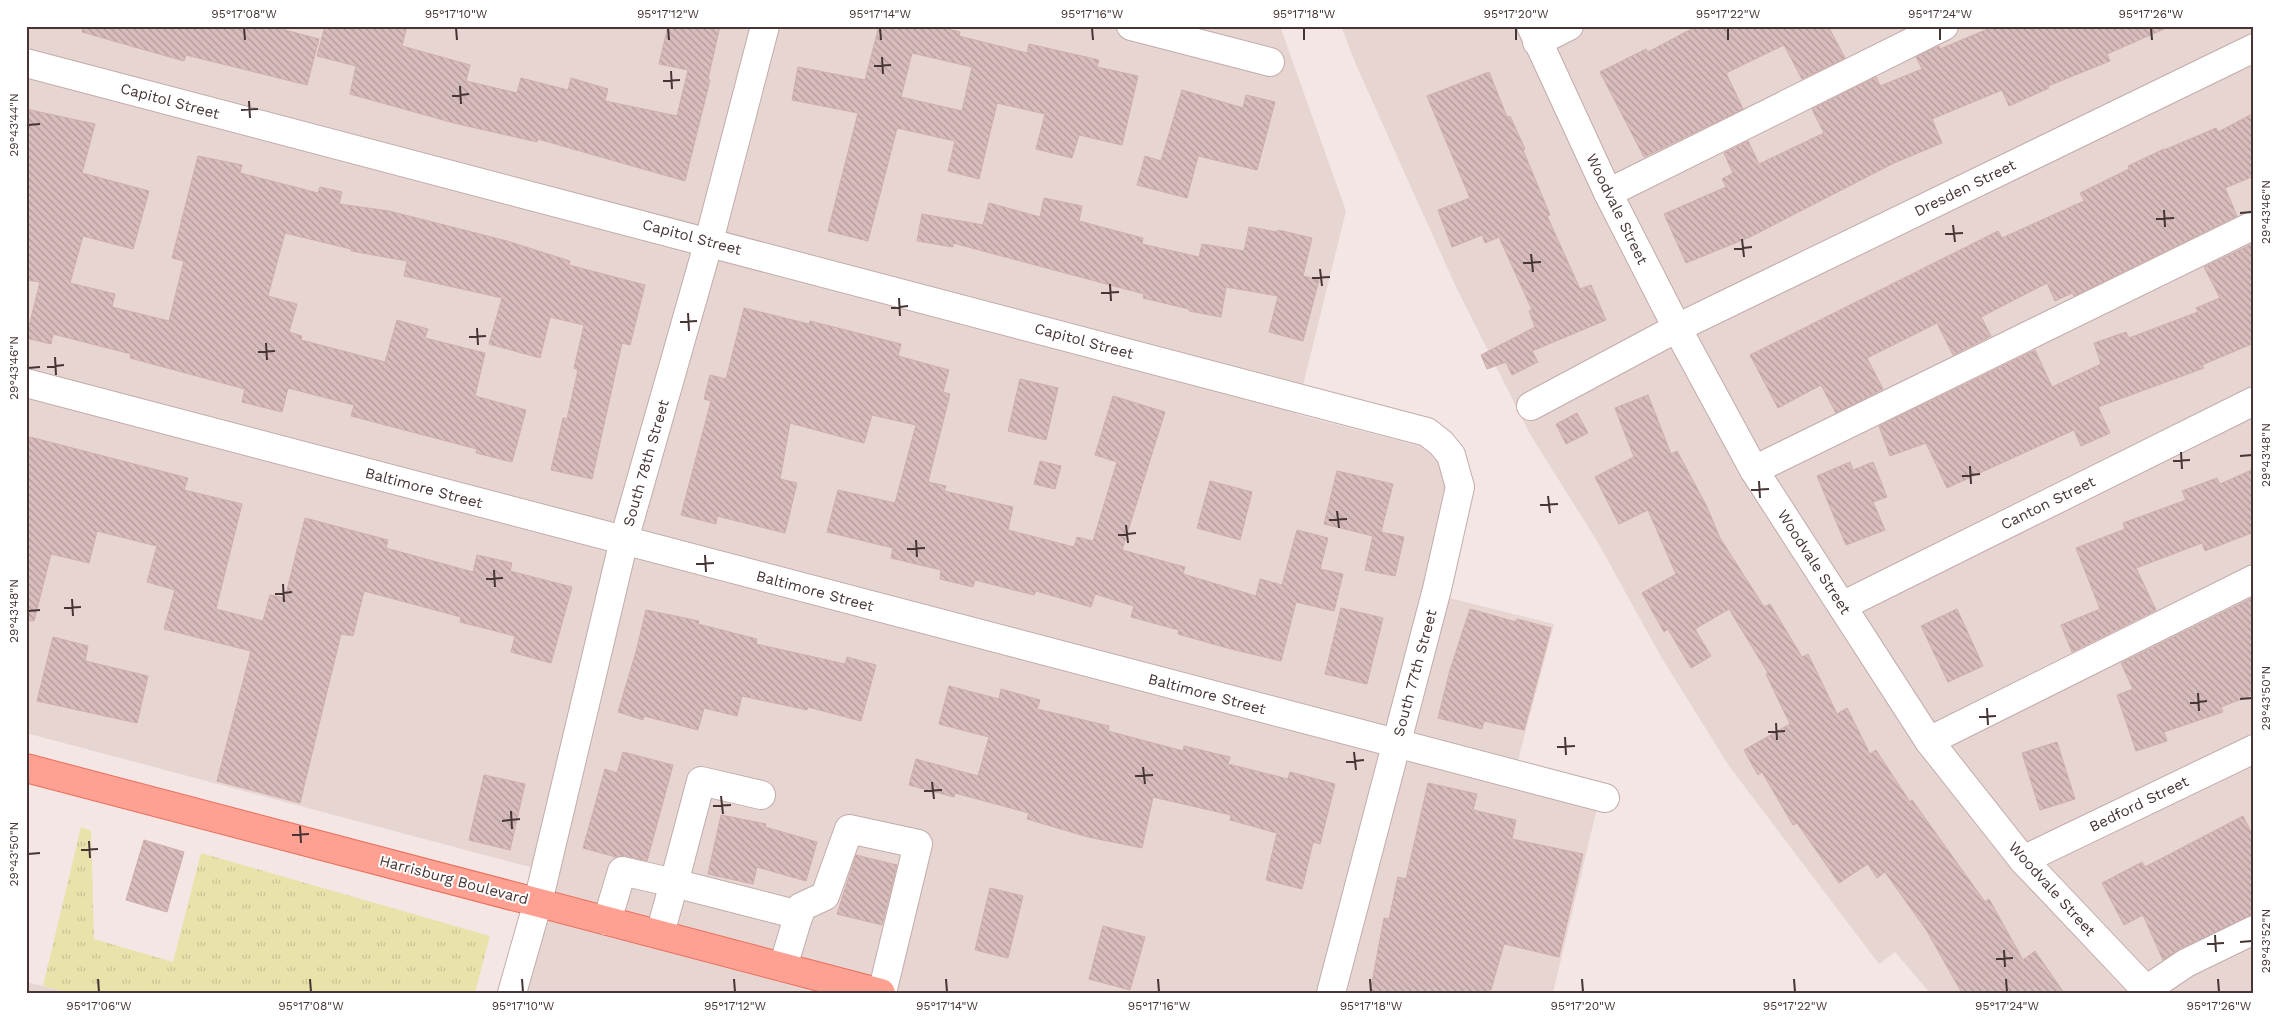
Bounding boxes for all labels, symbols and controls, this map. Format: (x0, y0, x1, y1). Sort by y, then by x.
text: 95°17'08"W (211, 7, 277, 21)
text: 95°17'10"W (425, 7, 488, 21)
text: 95°17'12"W (637, 7, 700, 21)
text: 95°17'14"W (849, 7, 911, 21)
text: 95°17'16"W (1061, 7, 1124, 21)
text: 95°17'18"W (1273, 7, 1336, 21)
text: 95°17'20"W (1484, 7, 1549, 21)
text: 95°17'22"W (1696, 7, 1761, 21)
text: 95°17'24"W (1908, 7, 1972, 21)
text: 95°17'26"W (2119, 7, 2184, 21)
street label: Capitol Street (119, 79, 222, 123)
text: 29°43'44"N (7, 93, 21, 157)
street label: Woodvale Street (1582, 151, 1652, 268)
street label: Dresden Street (1911, 155, 2019, 220)
text: 29°43'46"N (2259, 180, 2273, 244)
street label: Capitol Street (641, 215, 744, 259)
street label: Capitol Street (1033, 319, 1136, 363)
text: 29°43'46"N (7, 336, 21, 400)
street label: South 78th Street (619, 397, 673, 529)
text: 29°43'48"N (2259, 423, 2273, 487)
street label: Baltimore Street (363, 464, 485, 513)
street label: Canton Street (1998, 472, 2099, 534)
street label: Woodvale Street (1774, 506, 1855, 618)
street label: Baltimore Street (754, 567, 876, 616)
text: 29°43'48"N (7, 579, 21, 643)
street label: South 77th Street (1389, 607, 1441, 738)
text: 29°43'50"N (2259, 666, 2273, 730)
street label: Baltimore Street (1146, 670, 1268, 719)
street label: Bedford Street (2086, 772, 2192, 836)
text: 29°43'50"N (7, 822, 21, 886)
street label: Woodvale Street (2005, 838, 2100, 940)
street label: Harrisburg Boulevard (378, 851, 530, 909)
text: 29°43'52"N (2259, 909, 2273, 973)
text: 95°17'06"W (66, 999, 132, 1013)
text: 95°17'08"W (278, 999, 344, 1013)
text: 95°17'10"W (492, 999, 555, 1013)
text: 95°17'12"W (704, 999, 767, 1013)
text: 95°17'14"W (916, 999, 978, 1013)
text: 95°17'16"W (1128, 999, 1191, 1013)
text: 95°17'18"W (1340, 999, 1403, 1013)
text: 95°17'20"W (1551, 999, 1616, 1013)
text: 95°17'22"W (1763, 999, 1828, 1013)
text: 95°17'24"W (1975, 999, 2039, 1013)
text: 95°17'26"W (2187, 999, 2252, 1013)

